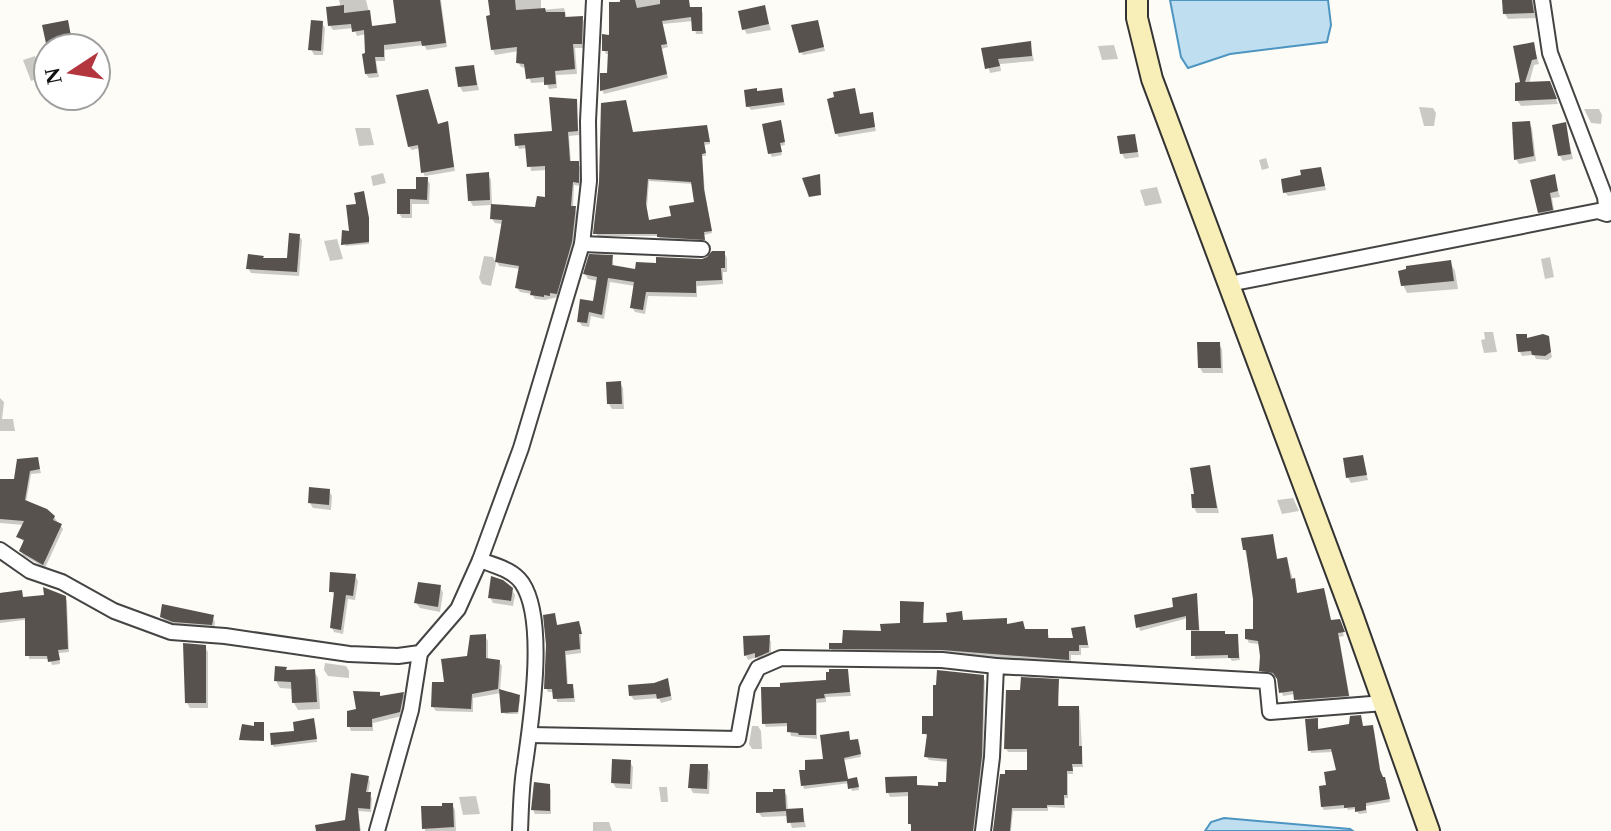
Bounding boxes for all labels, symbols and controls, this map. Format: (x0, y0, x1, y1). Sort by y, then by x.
north arrow (32, 32, 112, 112)
text: N (39, 66, 67, 86)

